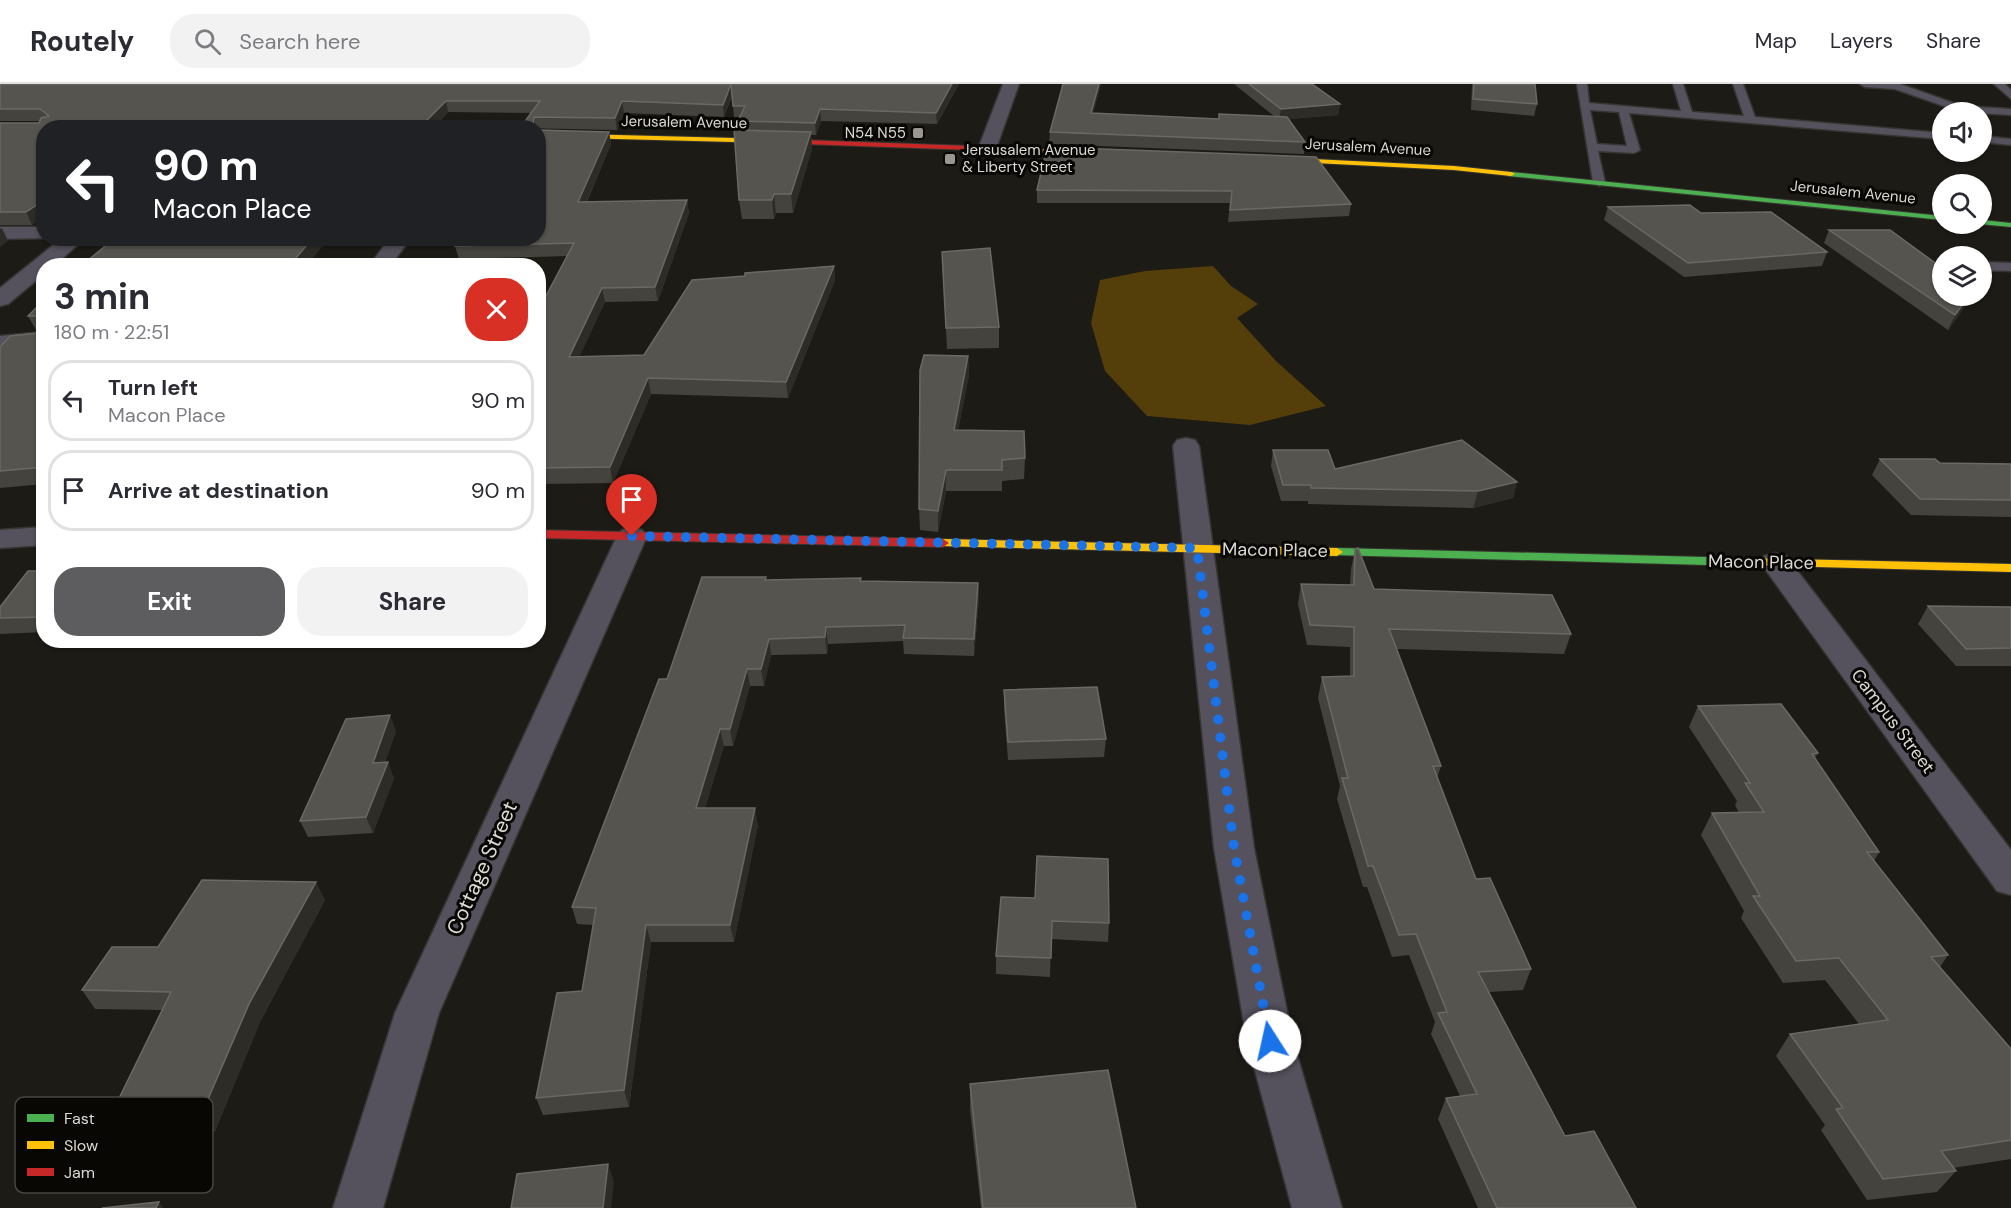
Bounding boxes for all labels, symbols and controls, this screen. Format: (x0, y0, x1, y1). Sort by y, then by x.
search box (170, 14, 590, 68)
text: Routely (30, 23, 134, 60)
icon: search (191, 25, 224, 58)
text: Search here (239, 27, 361, 56)
text: Map (1755, 27, 1797, 55)
text: Layers (1830, 27, 1893, 55)
text: Share (1926, 27, 1981, 55)
map controls (1932, 102, 1992, 306)
button: sound (1932, 102, 1992, 162)
street label: Jerusalem Avenue (621, 111, 747, 133)
place label: N54 N55 (845, 123, 906, 143)
marker: N54 N55 (911, 126, 925, 140)
street label: Jerusalem Avenue (1305, 134, 1431, 160)
text: 90 m (153, 138, 259, 193)
place label: Jersusalem Avenue & Liberty Street (962, 140, 1096, 177)
icon: left (54, 144, 132, 222)
marker: Jersusalem Avenue & Liberty Street (943, 152, 957, 166)
button: search (1932, 174, 1992, 234)
street label: Jerusalem Avenue (1789, 175, 1917, 209)
text: Macon Place (153, 191, 312, 226)
button: layers (1932, 246, 1992, 306)
text: 3 min (54, 273, 150, 320)
button: close (465, 278, 528, 341)
text: 180 m · 22:51 (54, 319, 169, 345)
text: Turn left (108, 373, 198, 402)
icon: left (57, 384, 90, 417)
text: 90 m (471, 386, 525, 415)
text: Macon Place (108, 402, 226, 428)
icon: arrive (57, 474, 90, 507)
pin (606, 474, 657, 536)
text: Arrive at destination (108, 476, 329, 505)
text: 90 m (471, 476, 525, 505)
icon: arrive (615, 483, 648, 516)
street label: Macon Place (1222, 537, 1328, 563)
street label: Macon Place (1708, 549, 1814, 575)
button: Exit (54, 567, 285, 636)
button: Share (297, 567, 528, 636)
street label: Campus Street (1846, 664, 1940, 778)
street label: Cottage Street (440, 797, 524, 939)
position arrow (1238, 1009, 1302, 1073)
legend (15, 1097, 213, 1193)
text: Fast (64, 1108, 95, 1129)
text: Slow (64, 1135, 98, 1156)
text: Jam (64, 1162, 95, 1183)

